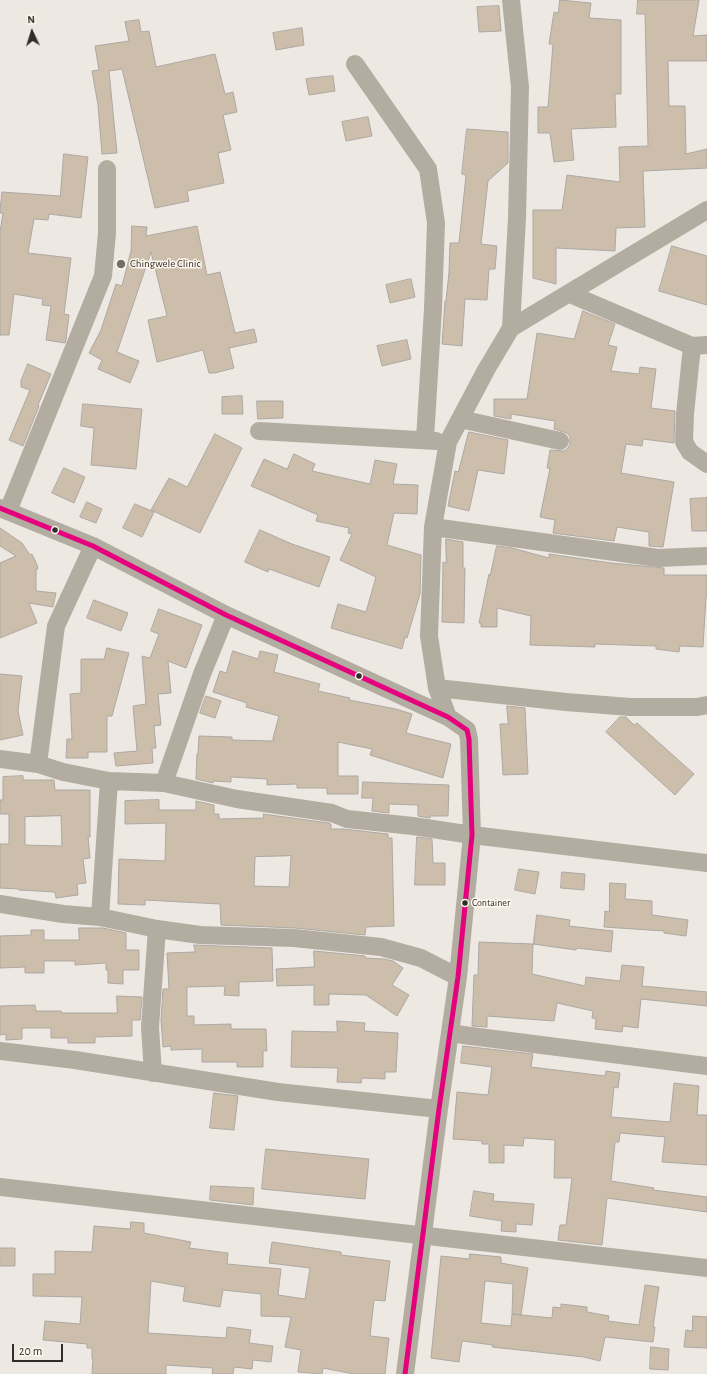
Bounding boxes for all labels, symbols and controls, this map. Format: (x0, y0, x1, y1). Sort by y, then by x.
north arrow (12, 12, 52, 52)
text: N (27, 14, 35, 25)
place label: Chingwele Clinic (130, 257, 201, 271)
marker: Chingwele Clinic (115, 258, 127, 270)
unlabelled marker (50, 525, 60, 535)
unlabelled marker (354, 671, 364, 681)
place label: Container (472, 897, 510, 909)
marker: Container (460, 898, 470, 908)
scale bar (14, 1336, 65, 1362)
text: 20 m (19, 1345, 42, 1357)

